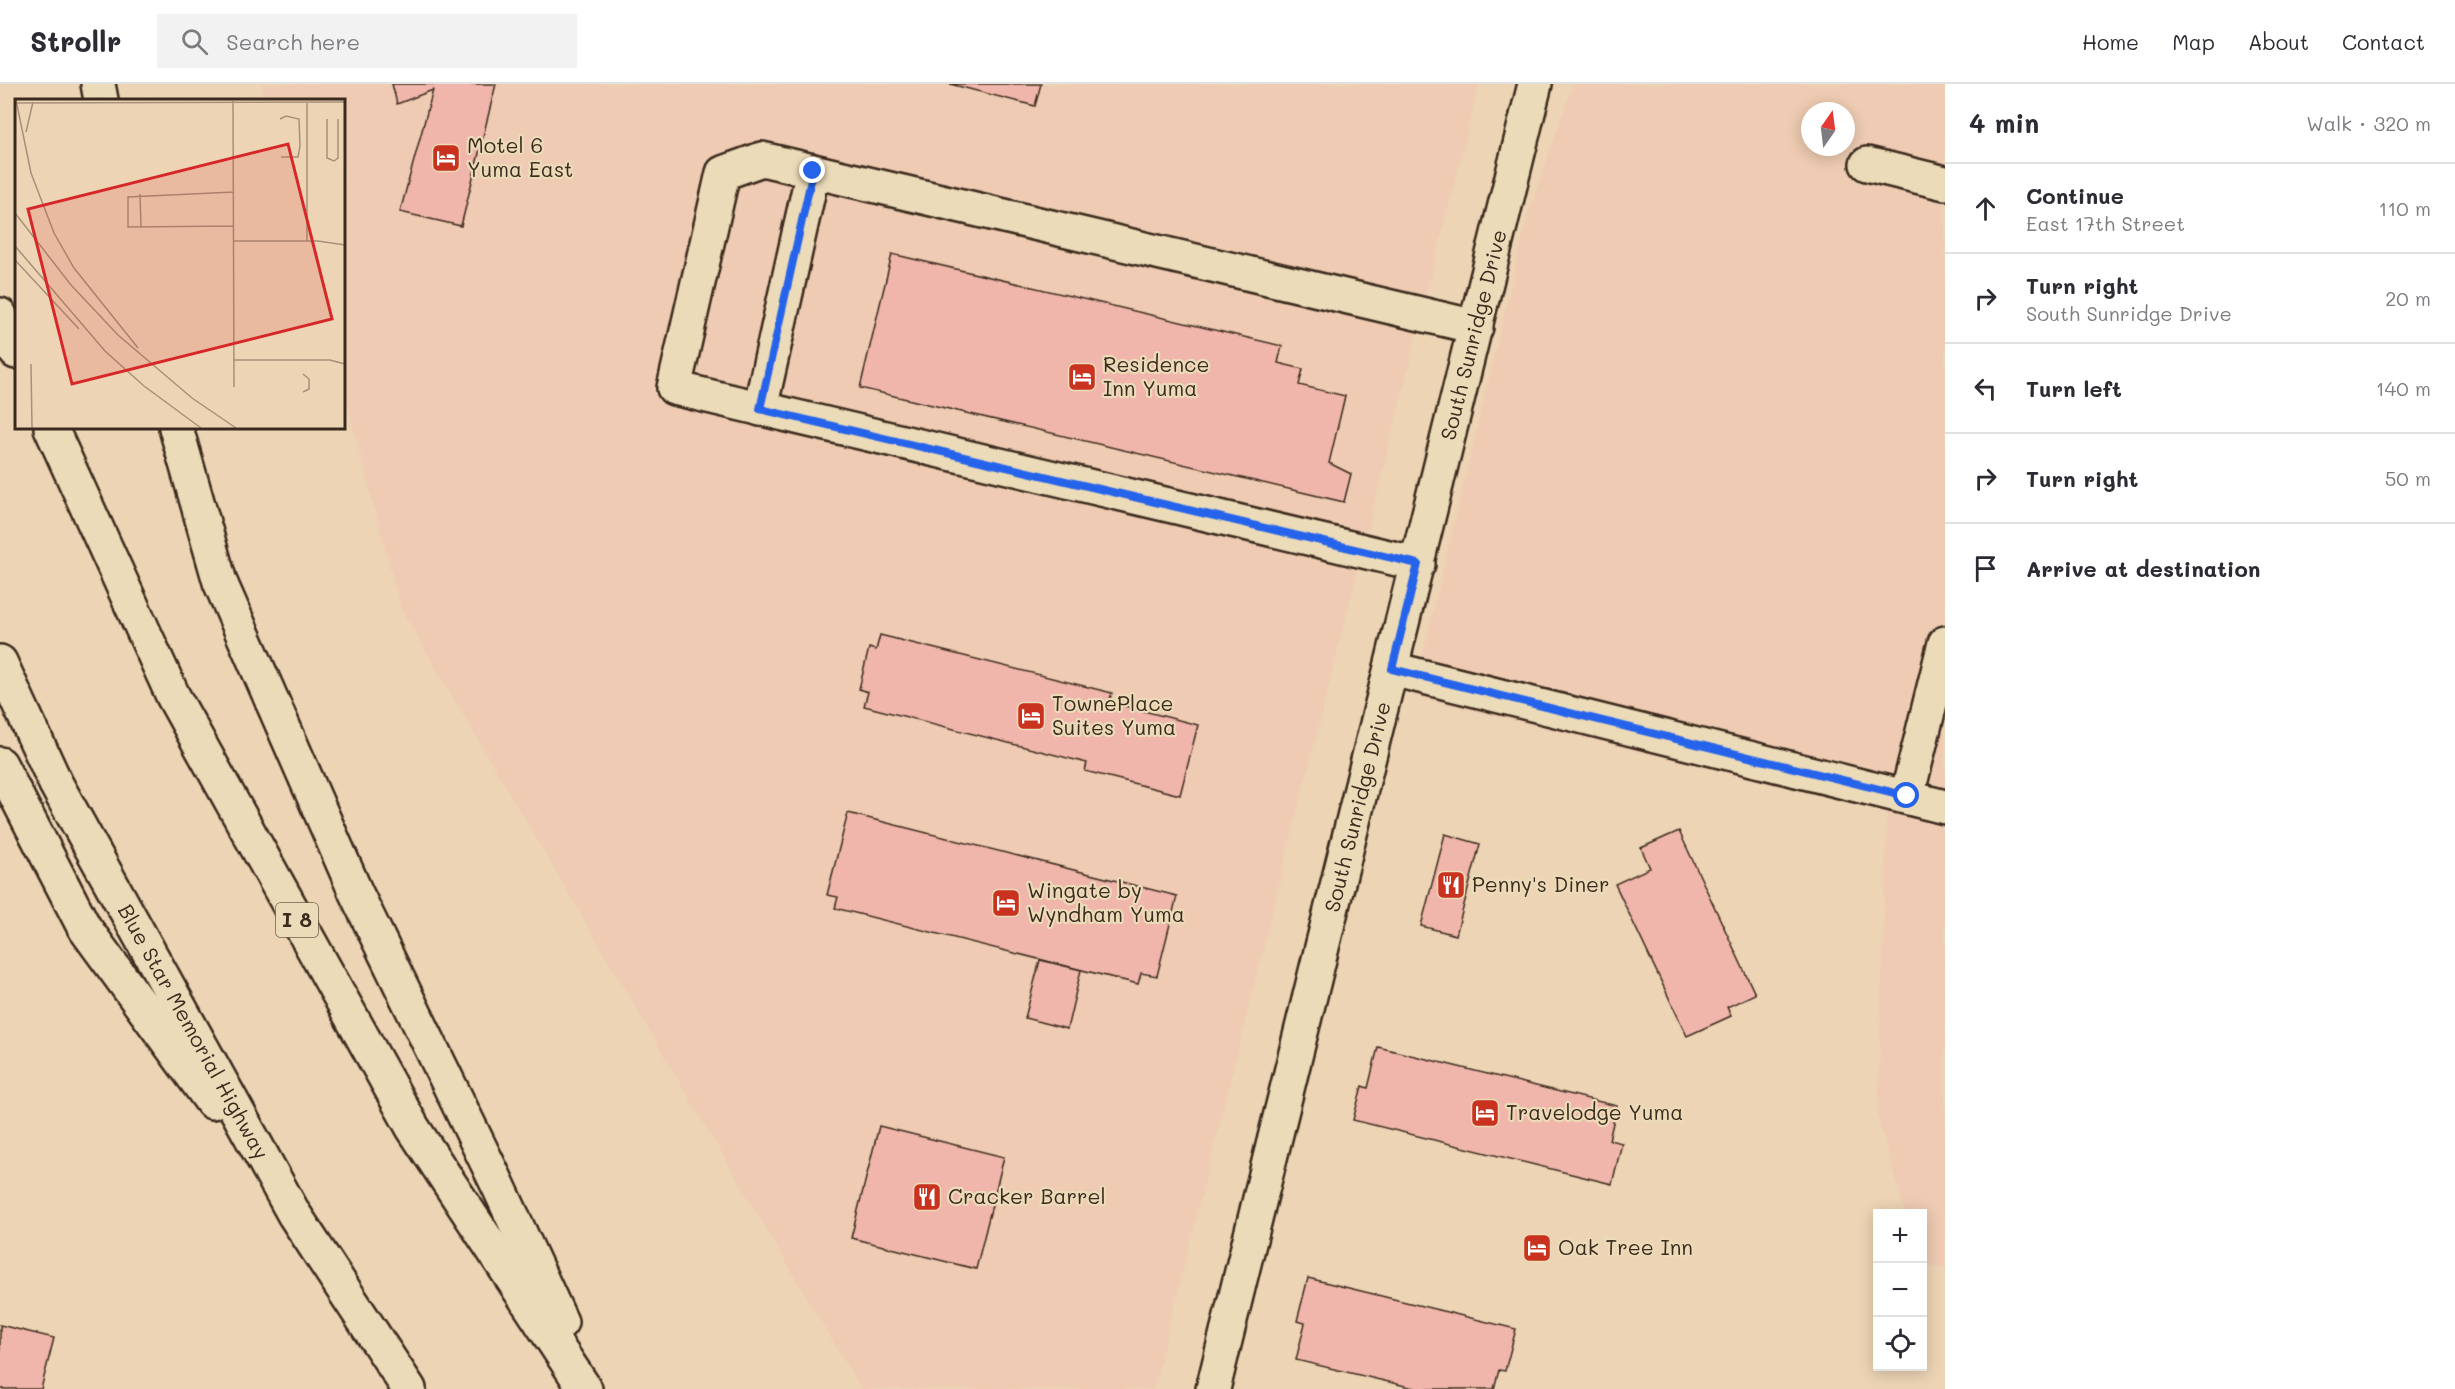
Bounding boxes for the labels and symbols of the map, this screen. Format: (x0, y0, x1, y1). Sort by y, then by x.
inset map (15, 99, 345, 429)
north arrow (1801, 102, 1855, 156)
place label: Motel 6 Yuma East (467, 131, 573, 182)
hotel icon: Motel 6 Yuma East (430, 142, 462, 174)
route end (799, 157, 825, 183)
street label: South Sunridge Drive (1433, 226, 1512, 443)
place label: Residence Inn Yuma (1103, 350, 1209, 401)
hotel icon: Residence Inn Yuma (1066, 361, 1098, 393)
place label: TownePlace Suites Yuma (1052, 689, 1176, 740)
street label: South Sunridge Drive (1317, 698, 1396, 915)
hotel icon: TownePlace Suites Yuma (1015, 700, 1047, 732)
route start (1893, 782, 1919, 808)
restaurant icon: Penny's Diner (1435, 869, 1467, 901)
place label: Penny's Diner (1472, 870, 1610, 897)
place label: Wingate by Wyndham Yuma (1027, 876, 1185, 927)
hotel icon: Wingate by Wyndham Yuma (990, 887, 1022, 919)
street label: Blue Star Memorial Highway (113, 899, 276, 1164)
road number: I 8 (276, 903, 318, 937)
hotel icon: Travelodge Yuma (1469, 1097, 1501, 1129)
place label: Travelodge Yuma (1506, 1098, 1683, 1125)
restaurant icon: Cracker Barrel (911, 1181, 943, 1213)
place label: Cracker Barrel (948, 1182, 1106, 1209)
hotel icon: Oak Tree Inn (1521, 1232, 1553, 1264)
place label: Oak Tree Inn (1558, 1233, 1693, 1260)

